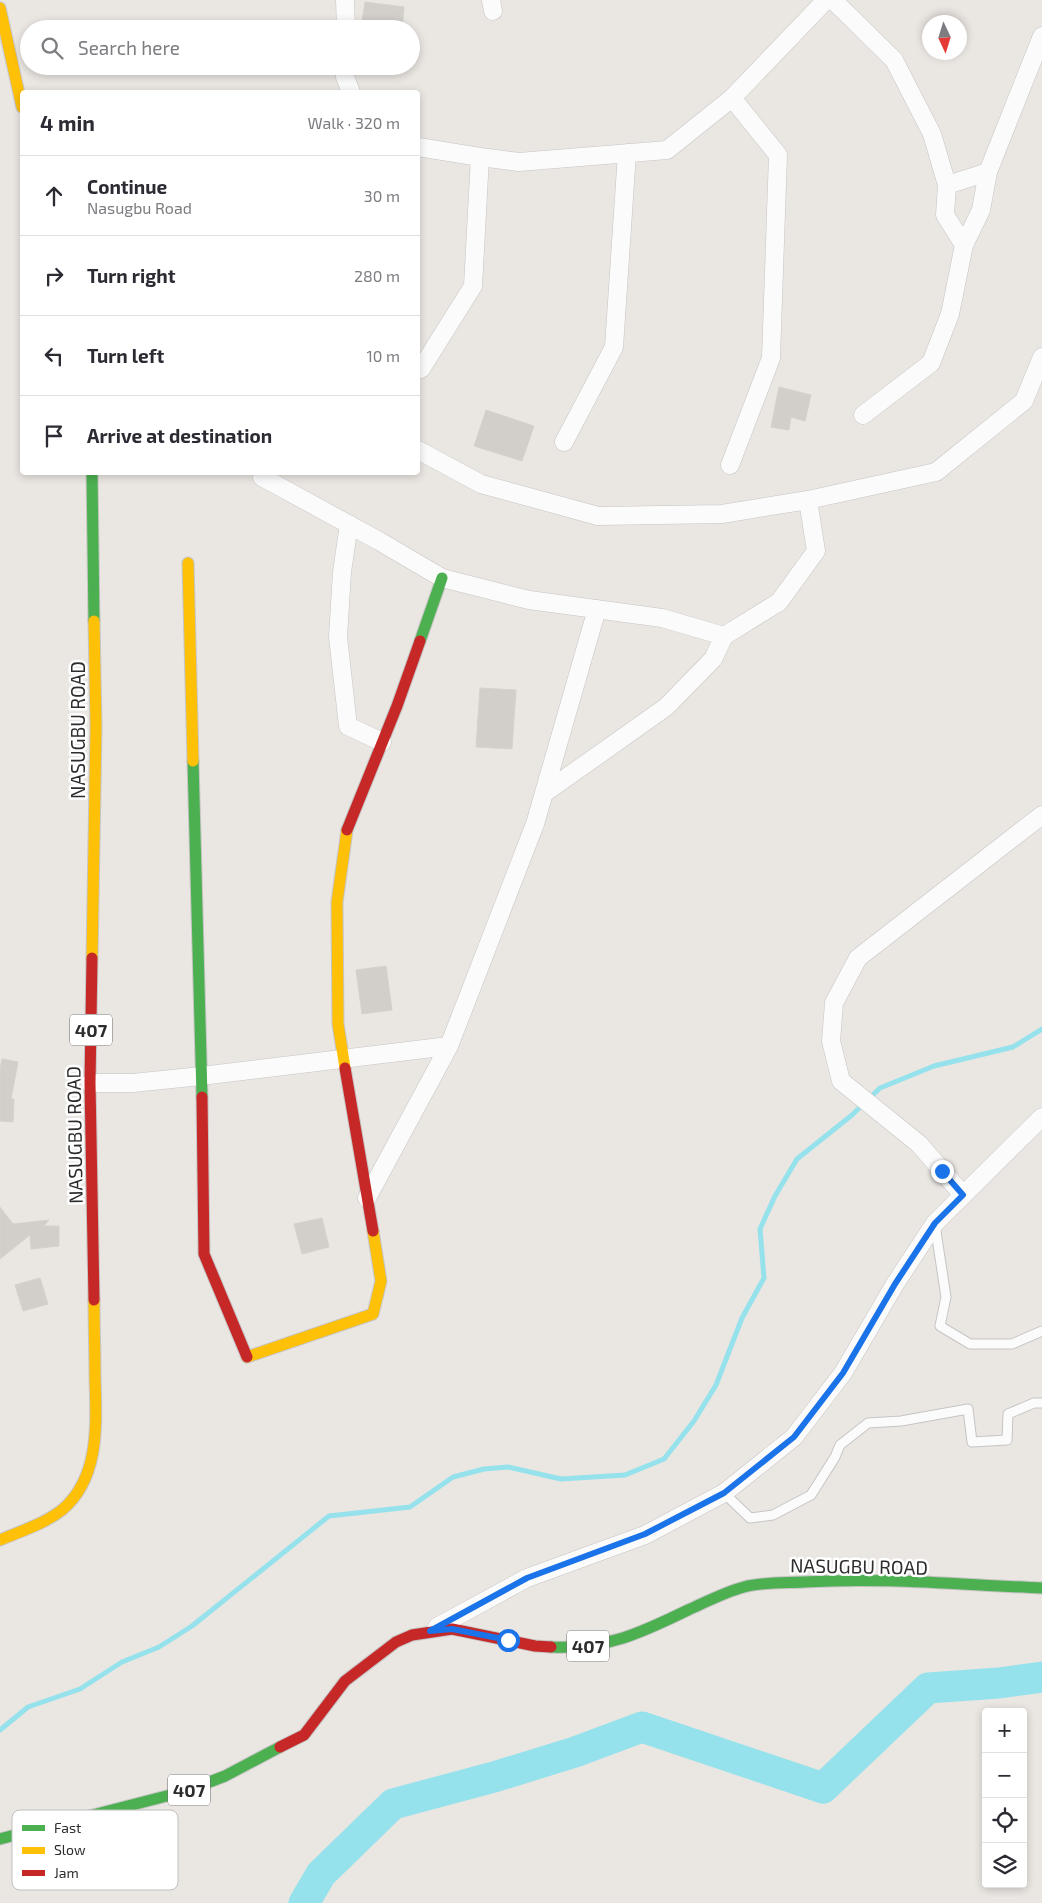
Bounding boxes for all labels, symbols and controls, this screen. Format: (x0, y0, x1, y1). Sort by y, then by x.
north arrow (922, 15, 967, 60)
search box (20, 20, 420, 75)
icon: search (38, 34, 66, 62)
text: Search here (78, 36, 180, 59)
text: 4 min (40, 110, 95, 135)
text: Walk · 320 m (307, 113, 400, 132)
text: Continue (87, 175, 167, 198)
icon: ahead (40, 182, 68, 210)
text: 30 m (364, 186, 400, 205)
text: Nasugbu Road (87, 198, 192, 217)
icon: right (40, 262, 68, 290)
text: Turn right (87, 264, 175, 287)
text: 280 m (354, 266, 400, 285)
icon: left (40, 342, 68, 370)
text: Turn left (87, 344, 164, 367)
text: 10 m (366, 346, 400, 365)
icon: arrive (40, 422, 68, 450)
text: Arrive at destination (87, 424, 272, 447)
street label: NASUGBU ROAD (66, 661, 89, 799)
road number: 407 (70, 1014, 112, 1046)
street label: NASUGBU ROAD (61, 1066, 87, 1204)
route end (931, 1160, 954, 1183)
street label: NASUGBU ROAD (790, 1553, 928, 1579)
route start (497, 1629, 520, 1652)
road number: 407 (567, 1630, 609, 1662)
map controls (982, 1708, 1027, 1888)
button: + (982, 1708, 1027, 1753)
button: − (982, 1753, 1027, 1798)
road number: 407 (168, 1774, 210, 1806)
button: locate (982, 1798, 1027, 1843)
legend (12, 1810, 178, 1890)
text: Fast (54, 1819, 81, 1836)
text: Slow (54, 1841, 86, 1858)
button: layers (982, 1843, 1027, 1888)
text: Jam (54, 1864, 79, 1881)

